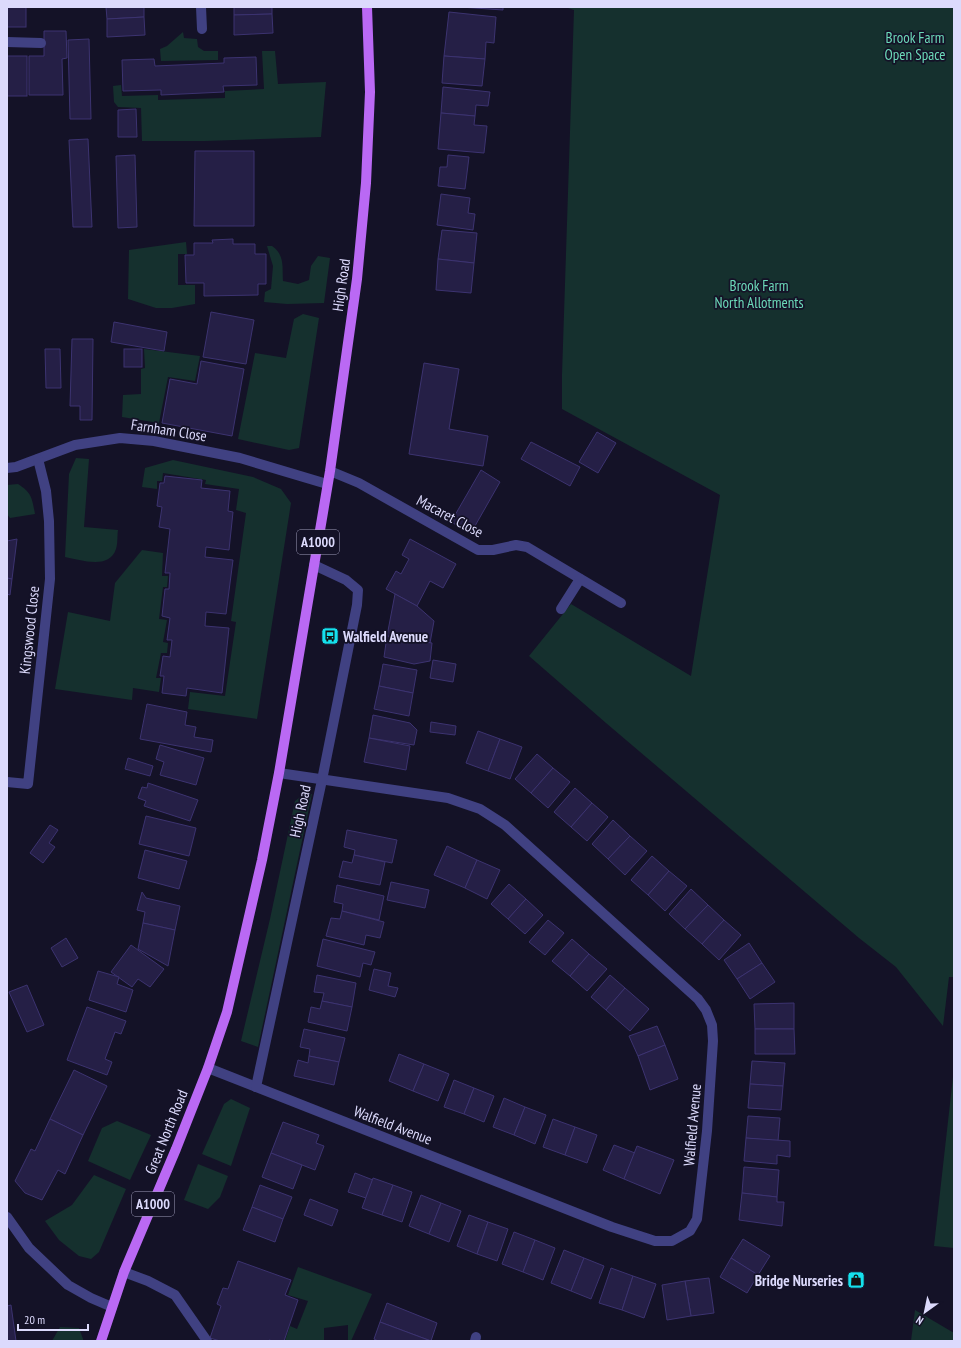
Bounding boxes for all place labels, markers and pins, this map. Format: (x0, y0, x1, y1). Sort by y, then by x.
bus stop icon: Walfield Avenue (320, 626, 340, 646)
place label: Walfield Avenue (342, 627, 428, 646)
shop icon: Bridge Nurseries (846, 1270, 866, 1290)
place label: Bridge Nurseries (755, 1271, 843, 1290)

